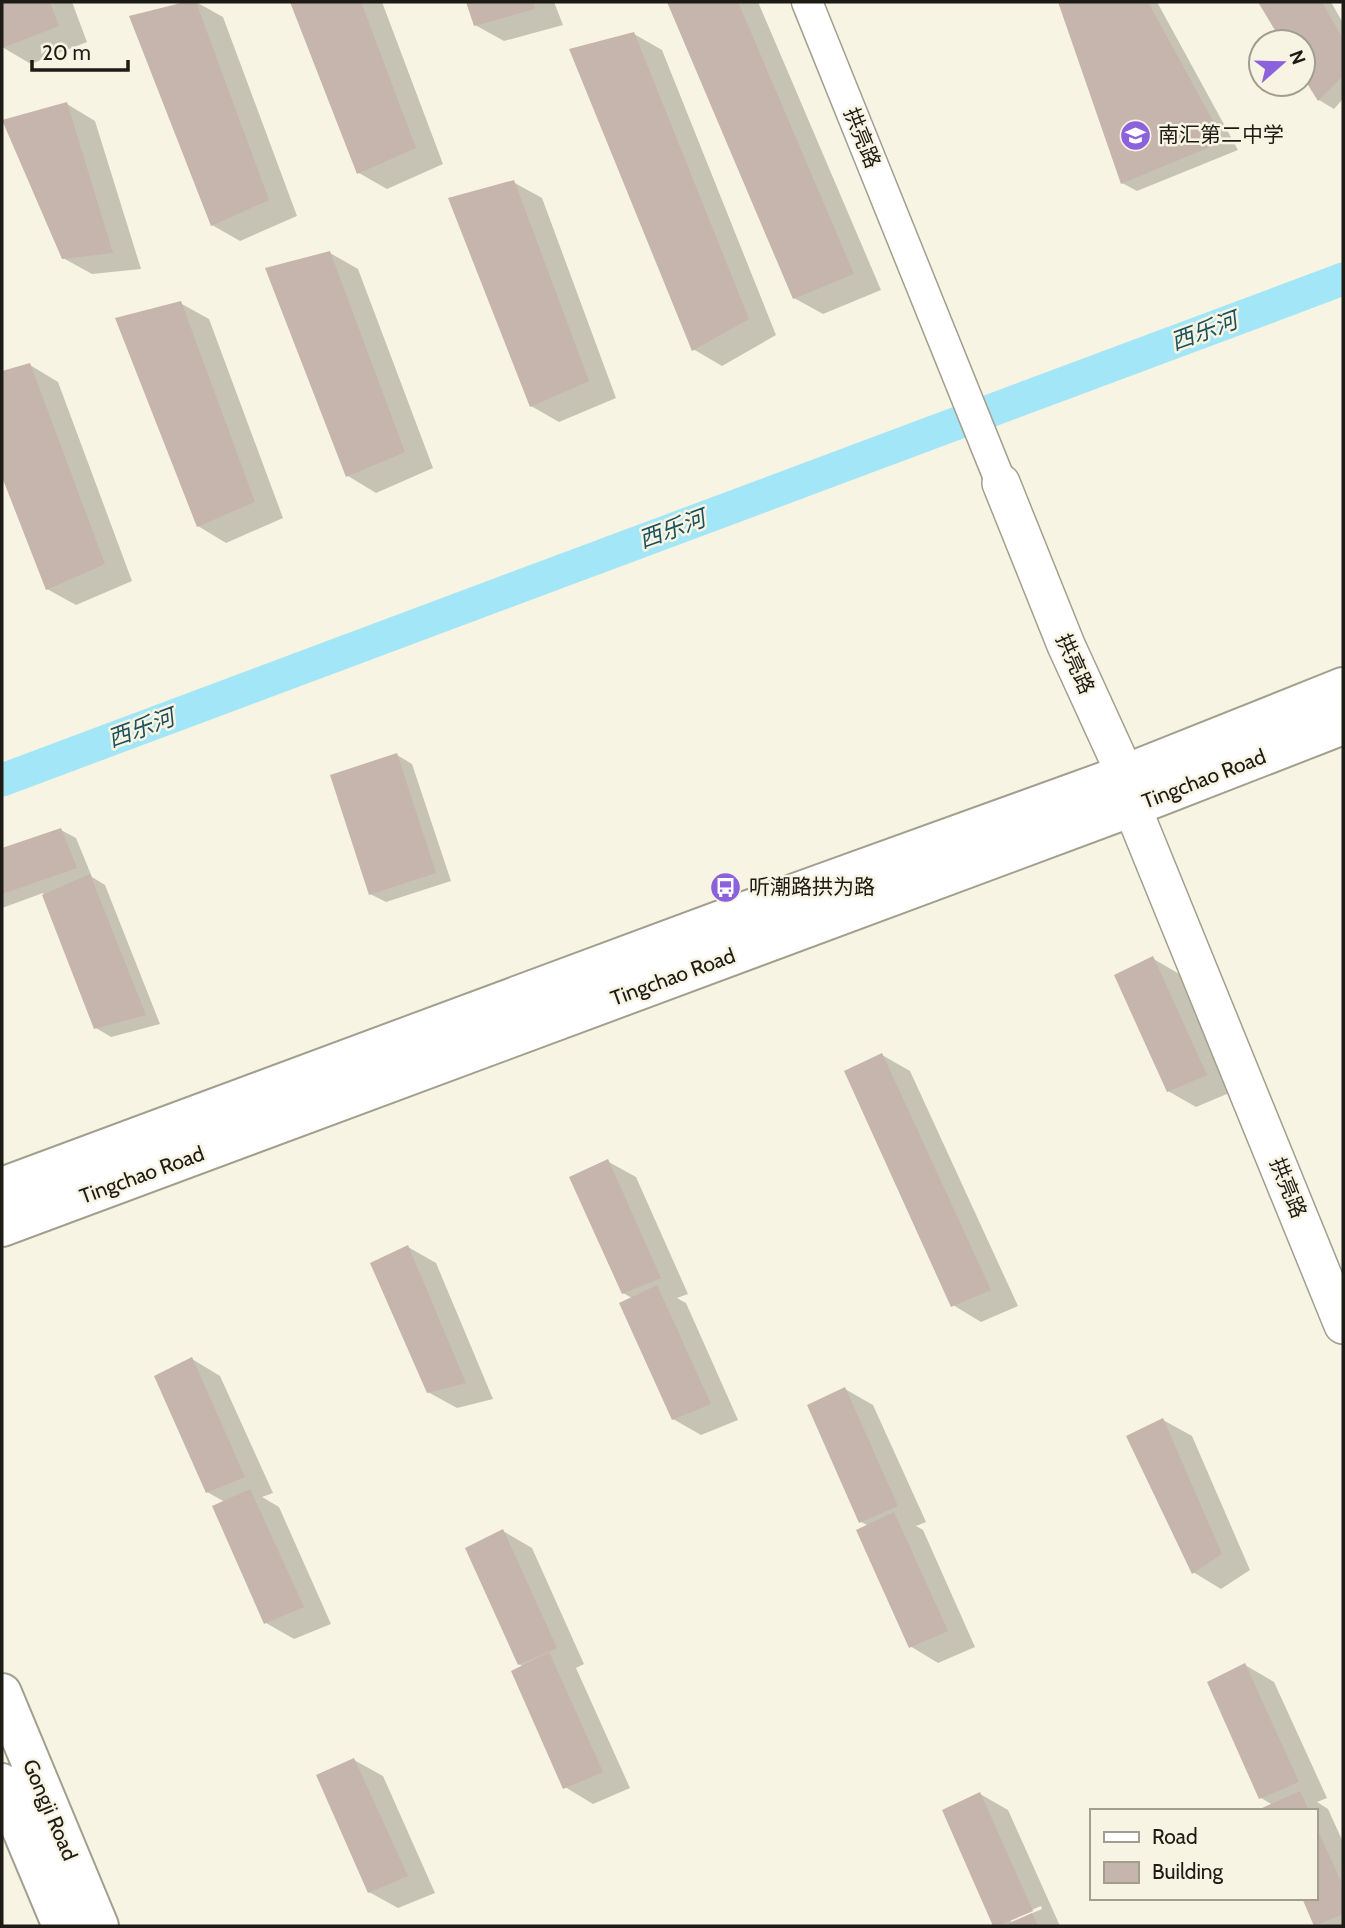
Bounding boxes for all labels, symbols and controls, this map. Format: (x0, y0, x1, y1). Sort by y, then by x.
scale bar (32, 28, 128, 72)
north arrow (1247, 28, 1317, 98)
text: 20 m (42, 40, 91, 65)
text: N (1284, 47, 1311, 68)
street label: 拱亮路 (839, 104, 886, 172)
school or university icon: 南汇第二中学 (1118, 118, 1152, 152)
place label: 南汇第二中学 (1158, 122, 1284, 147)
water label: 西乐河 (1167, 305, 1245, 356)
water label: 西乐河 (635, 503, 713, 554)
street label: 拱亮路 (1051, 630, 1100, 698)
water label: 西乐河 (104, 702, 182, 753)
street label: Tingchao Road (1138, 743, 1269, 814)
bus stop icon: 听潮路拱为路 (709, 870, 743, 904)
place label: 听潮路拱为路 (749, 874, 875, 899)
street label: Tingchao Road (607, 942, 738, 1011)
street label: Tingchao Road (76, 1140, 207, 1209)
street label: 拱亮路 (1265, 1154, 1312, 1222)
street label: Gongji Road (17, 1756, 83, 1864)
legend (1090, 1809, 1317, 1900)
text: Road (1152, 1824, 1198, 1849)
text: Building (1152, 1859, 1224, 1884)

